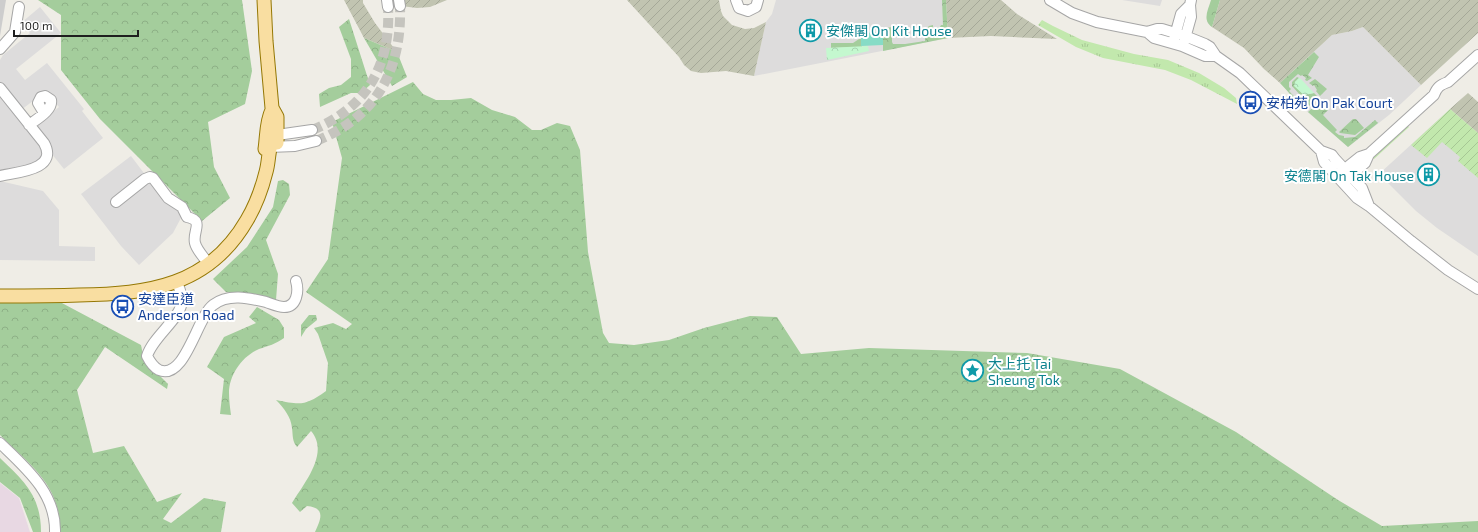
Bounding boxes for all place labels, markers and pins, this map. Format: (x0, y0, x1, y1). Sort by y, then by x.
building icon: 安傑閣 On Kit House (798, 17, 824, 43)
place label: 安傑閣 On Kit House (826, 22, 952, 39)
bus stop icon: 安柏苑 On Pak Court (1238, 89, 1264, 115)
place label: 安柏苑 On Pak Court (1266, 94, 1393, 111)
building icon: 安德閣 On Tak House (1416, 162, 1442, 188)
place label: 安德閣 On Tak House (1284, 167, 1414, 184)
place label: 安達臣道 Anderson Road (138, 290, 235, 323)
bus stop icon: 安達臣道 Anderson Road (109, 293, 135, 319)
place label: 大上托 Tai Sheung Tok (988, 355, 1060, 388)
place icon: 大上托 Tai Sheung Tok (959, 358, 985, 384)

